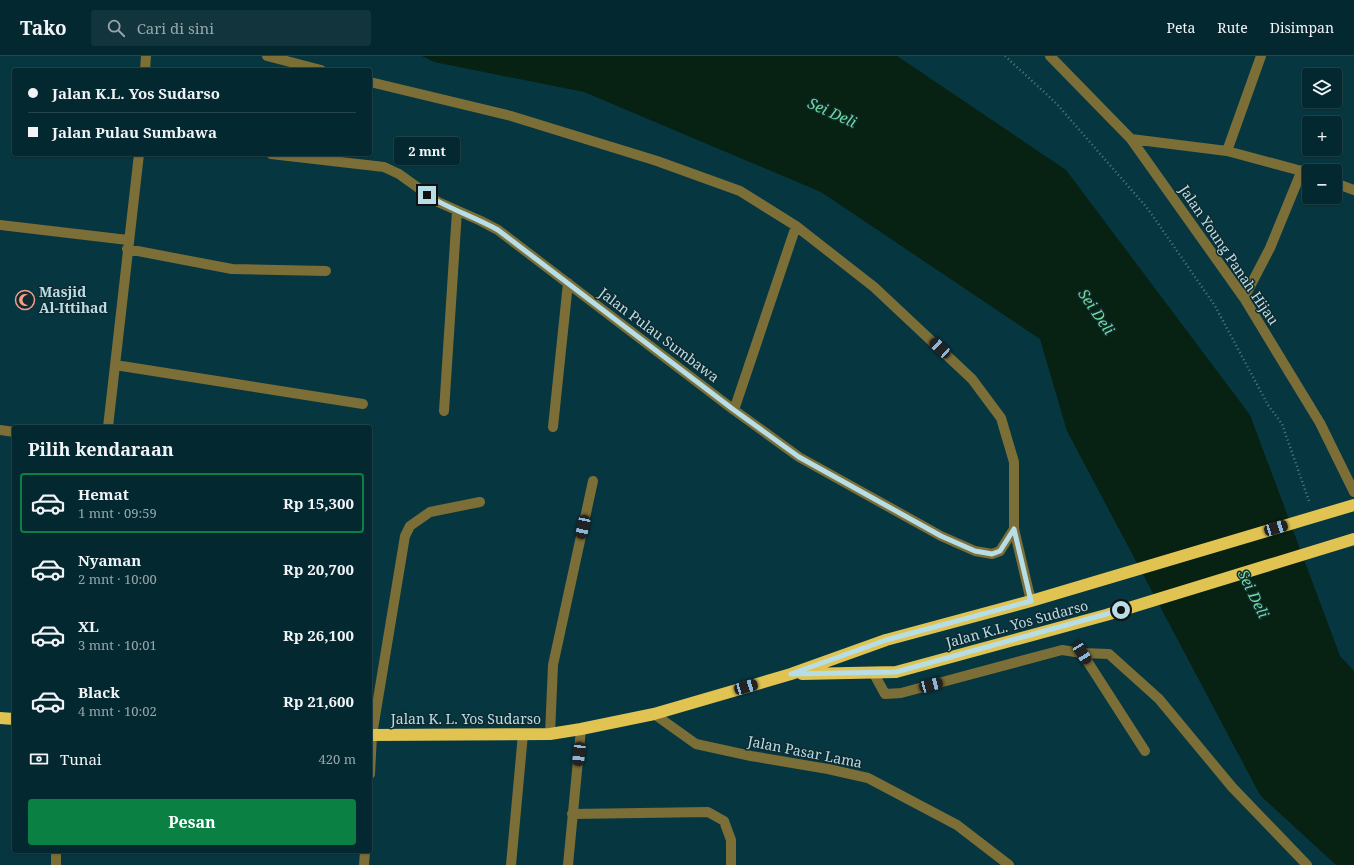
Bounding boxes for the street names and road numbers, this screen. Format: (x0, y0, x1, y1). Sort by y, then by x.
street label: Jalan Young Panah Hijau (1175, 180, 1283, 329)
street label: Jalan Pulau Sumbawa (594, 282, 723, 386)
street label: Jalan K.L. Yos Sudarso (943, 595, 1090, 652)
street label: Jalan K. L. Yos Sudarso (390, 709, 541, 728)
street label: Jalan Pasar Lama (745, 731, 864, 772)

